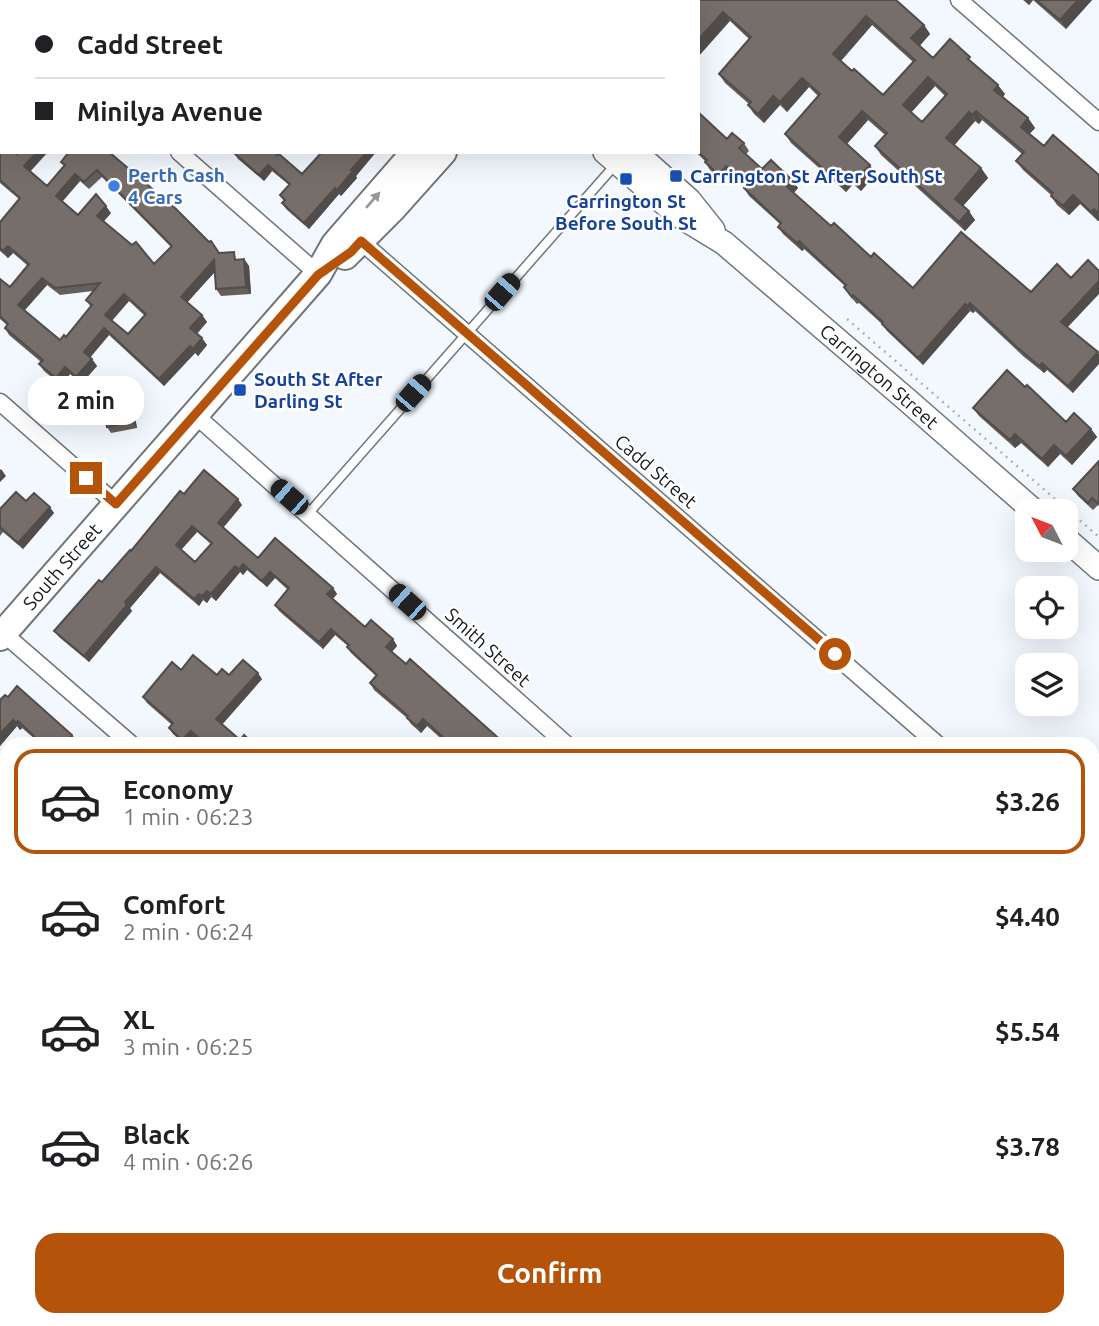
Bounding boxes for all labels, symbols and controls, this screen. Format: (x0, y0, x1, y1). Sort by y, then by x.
text: Cadd Street (77, 30, 223, 59)
text: Minilya Avenue (77, 97, 263, 126)
place label: Perth Cash 4 Cars (128, 164, 225, 208)
place label: Carrington St After South St (690, 165, 943, 187)
marker: Carrington St After South St (668, 168, 684, 184)
marker: Carrington St Before South St (618, 171, 634, 187)
marker: Perth Cash 4 Cars (106, 178, 122, 194)
place label: Carrington St Before South St (555, 190, 697, 234)
one-way arrow (365, 192, 380, 209)
car (481, 269, 524, 315)
street label: Carrington Street (816, 319, 943, 434)
place label: South St After Darling St (254, 368, 383, 412)
car (392, 370, 435, 416)
callout: 2 min (28, 377, 144, 426)
marker: South St After Darling St (232, 382, 248, 398)
text: 2 min (57, 388, 115, 413)
street label: Cadd Street (611, 430, 702, 513)
route end (70, 462, 102, 494)
car (267, 475, 312, 519)
north arrow (1015, 499, 1078, 562)
map controls (1015, 499, 1078, 716)
street label: South Street (18, 518, 106, 614)
button: locate (1015, 576, 1078, 639)
car (385, 580, 430, 624)
street label: Smith Street (441, 603, 535, 691)
route start (819, 638, 851, 670)
button: layers (1015, 653, 1078, 716)
icon: car (39, 770, 102, 833)
text: Economy (123, 775, 233, 804)
text: $3.26 (995, 787, 1060, 816)
text: 1 min · 06:23 (123, 804, 254, 829)
icon: car (39, 885, 102, 948)
text: Comfort (123, 890, 226, 919)
text: $4.40 (995, 902, 1060, 931)
text: 2 min · 06:24 (123, 919, 254, 944)
icon: car (39, 1000, 102, 1063)
text: XL (123, 1005, 154, 1034)
text: $5.54 (995, 1017, 1060, 1046)
text: 3 min · 06:25 (123, 1034, 254, 1059)
icon: car (39, 1115, 102, 1178)
text: Black (123, 1120, 190, 1149)
text: $3.78 (995, 1132, 1060, 1161)
text: 4 min · 06:26 (123, 1149, 254, 1174)
button: Confirm (35, 1233, 1064, 1313)

